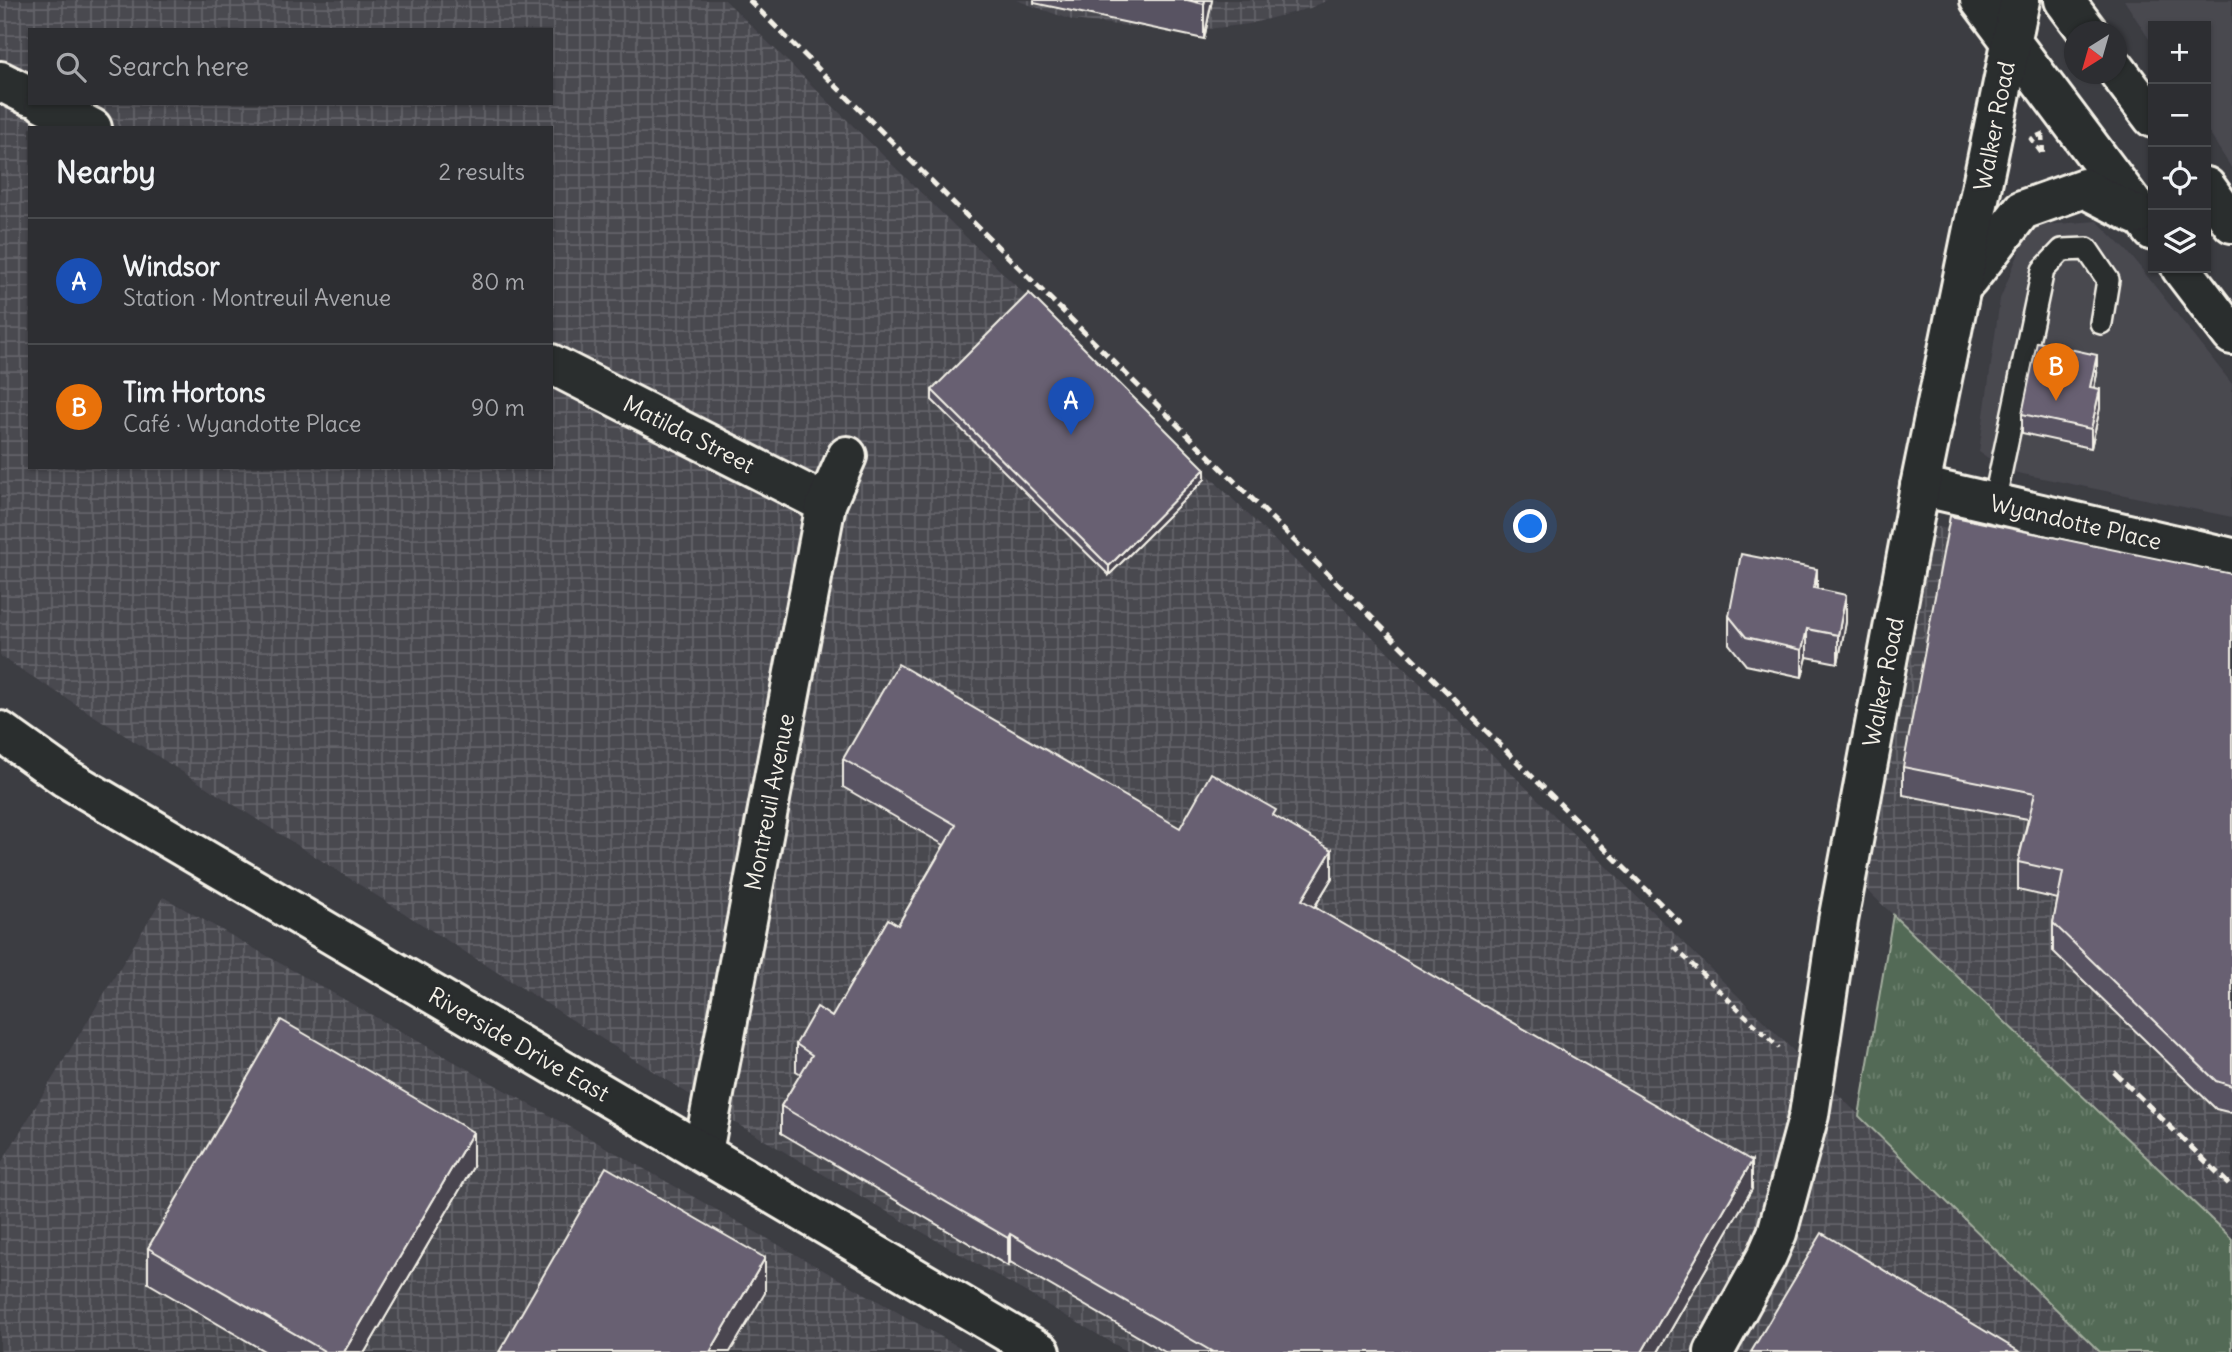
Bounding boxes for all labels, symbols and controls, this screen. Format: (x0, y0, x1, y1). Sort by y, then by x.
north arrow (2064, 21, 2127, 84)
map controls (2148, 21, 2211, 273)
button: + (2148, 21, 2211, 84)
search box (28, 28, 553, 105)
icon: search (52, 48, 90, 86)
text: Search here (108, 50, 249, 83)
street label: Walker Road (1967, 59, 2021, 193)
button: − (2148, 84, 2211, 147)
button: locate (2148, 147, 2211, 210)
text: Nearby (56, 153, 156, 191)
text: 2 results (439, 157, 525, 186)
button: layers (2148, 210, 2211, 273)
text: Windsor (123, 250, 220, 283)
text: A (72, 267, 86, 296)
text: 80 m (471, 267, 525, 296)
text: Station · Montreuil Avenue (123, 283, 391, 312)
pin: B (2033, 343, 2079, 401)
text: Tim Hortons (123, 376, 266, 409)
pin: A (1048, 377, 1094, 435)
street label: Matilda Street (619, 389, 760, 480)
text: B (71, 393, 87, 422)
text: 90 m (471, 393, 525, 422)
text: Café · Wyandotte Place (123, 409, 361, 438)
street label: Wyandotte Place (1987, 488, 2165, 556)
your location (1513, 509, 1547, 543)
street label: Walker Road (1856, 615, 1910, 749)
street label: Montreuil Avenue (738, 711, 800, 893)
street label: Riverside Drive East (423, 980, 615, 1108)

